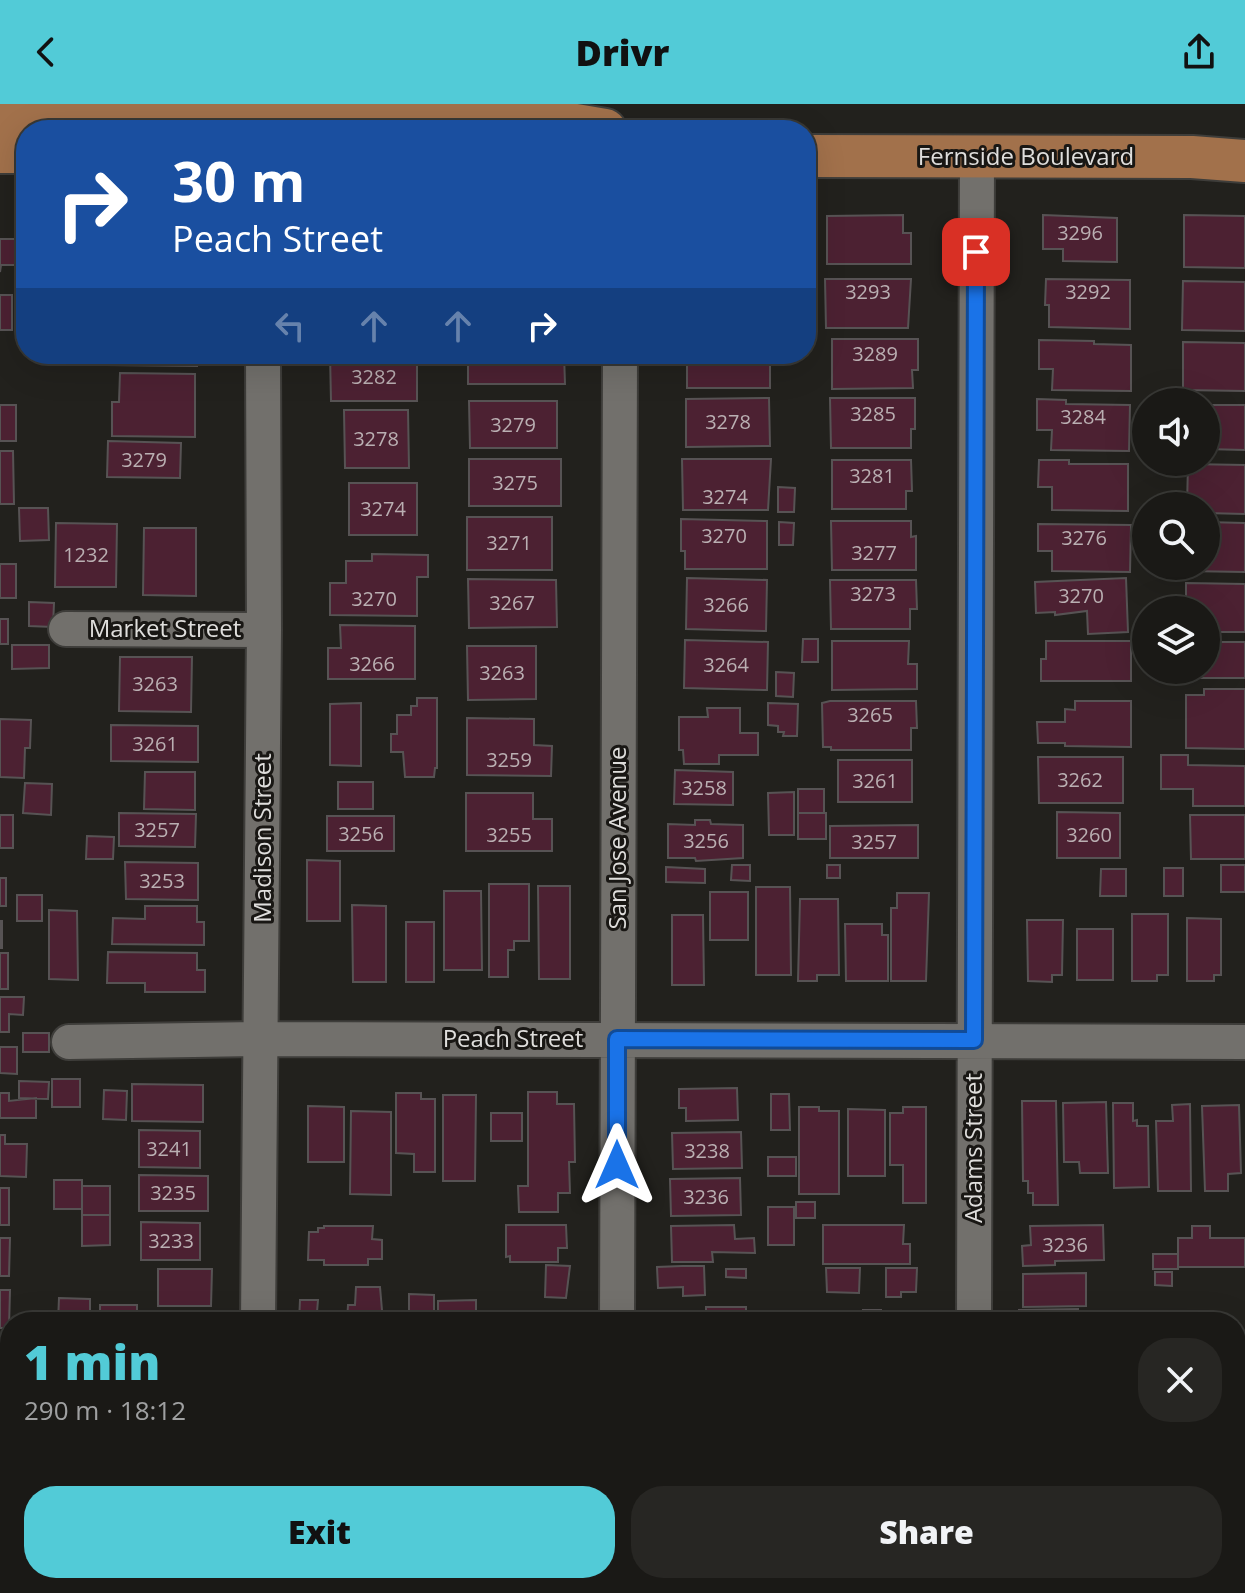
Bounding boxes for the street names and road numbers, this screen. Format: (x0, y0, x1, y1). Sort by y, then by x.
street label: Fernside Boulevard (918, 139, 1134, 172)
street label: Market Street (89, 611, 241, 644)
street label: San Jose Avenue (600, 746, 633, 930)
street label: Madison Street (245, 753, 278, 923)
street label: Peach Street (443, 1021, 583, 1054)
street label: Adams Street (956, 1073, 989, 1223)

